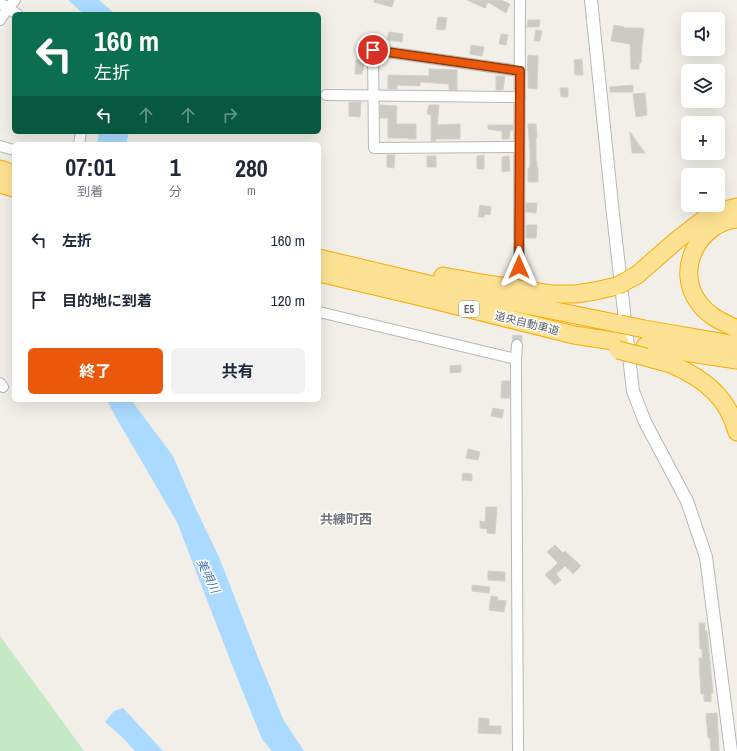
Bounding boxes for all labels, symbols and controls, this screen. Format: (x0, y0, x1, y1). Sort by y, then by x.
map controls (681, 12, 725, 212)
button: sound (681, 12, 725, 56)
text: 160 m (94, 22, 159, 60)
icon: left (28, 28, 80, 80)
pin (356, 33, 390, 67)
icon: arrive (362, 39, 384, 61)
text: 左折 (94, 60, 130, 85)
button: layers (681, 64, 725, 108)
icon: left (93, 104, 115, 126)
icon: ahead (135, 104, 157, 126)
icon: ahead (177, 104, 199, 126)
icon: right (219, 104, 241, 126)
button: + (681, 116, 725, 160)
text: 07:01 (65, 151, 116, 183)
text: 1 (170, 151, 181, 183)
text: 280 (235, 152, 268, 184)
button: − (681, 168, 725, 212)
text: m (247, 182, 256, 199)
text: 到着 (77, 183, 103, 200)
text: 分 (169, 183, 182, 200)
icon: left (28, 229, 50, 251)
text: 左折 (62, 230, 92, 251)
text: 160 m (271, 230, 305, 251)
position arrow (498, 246, 540, 288)
icon: arrive (28, 289, 50, 311)
text: 目的地に到着 (62, 290, 152, 311)
text: 120 m (271, 290, 305, 311)
road number: E5 (459, 301, 479, 317)
street label: 道央自動車道 (493, 308, 561, 338)
button: 終了 (28, 348, 163, 394)
button: 共有 (171, 348, 305, 394)
district label: 共練町西 (320, 511, 372, 528)
water label: 美唄川 (193, 556, 224, 597)

